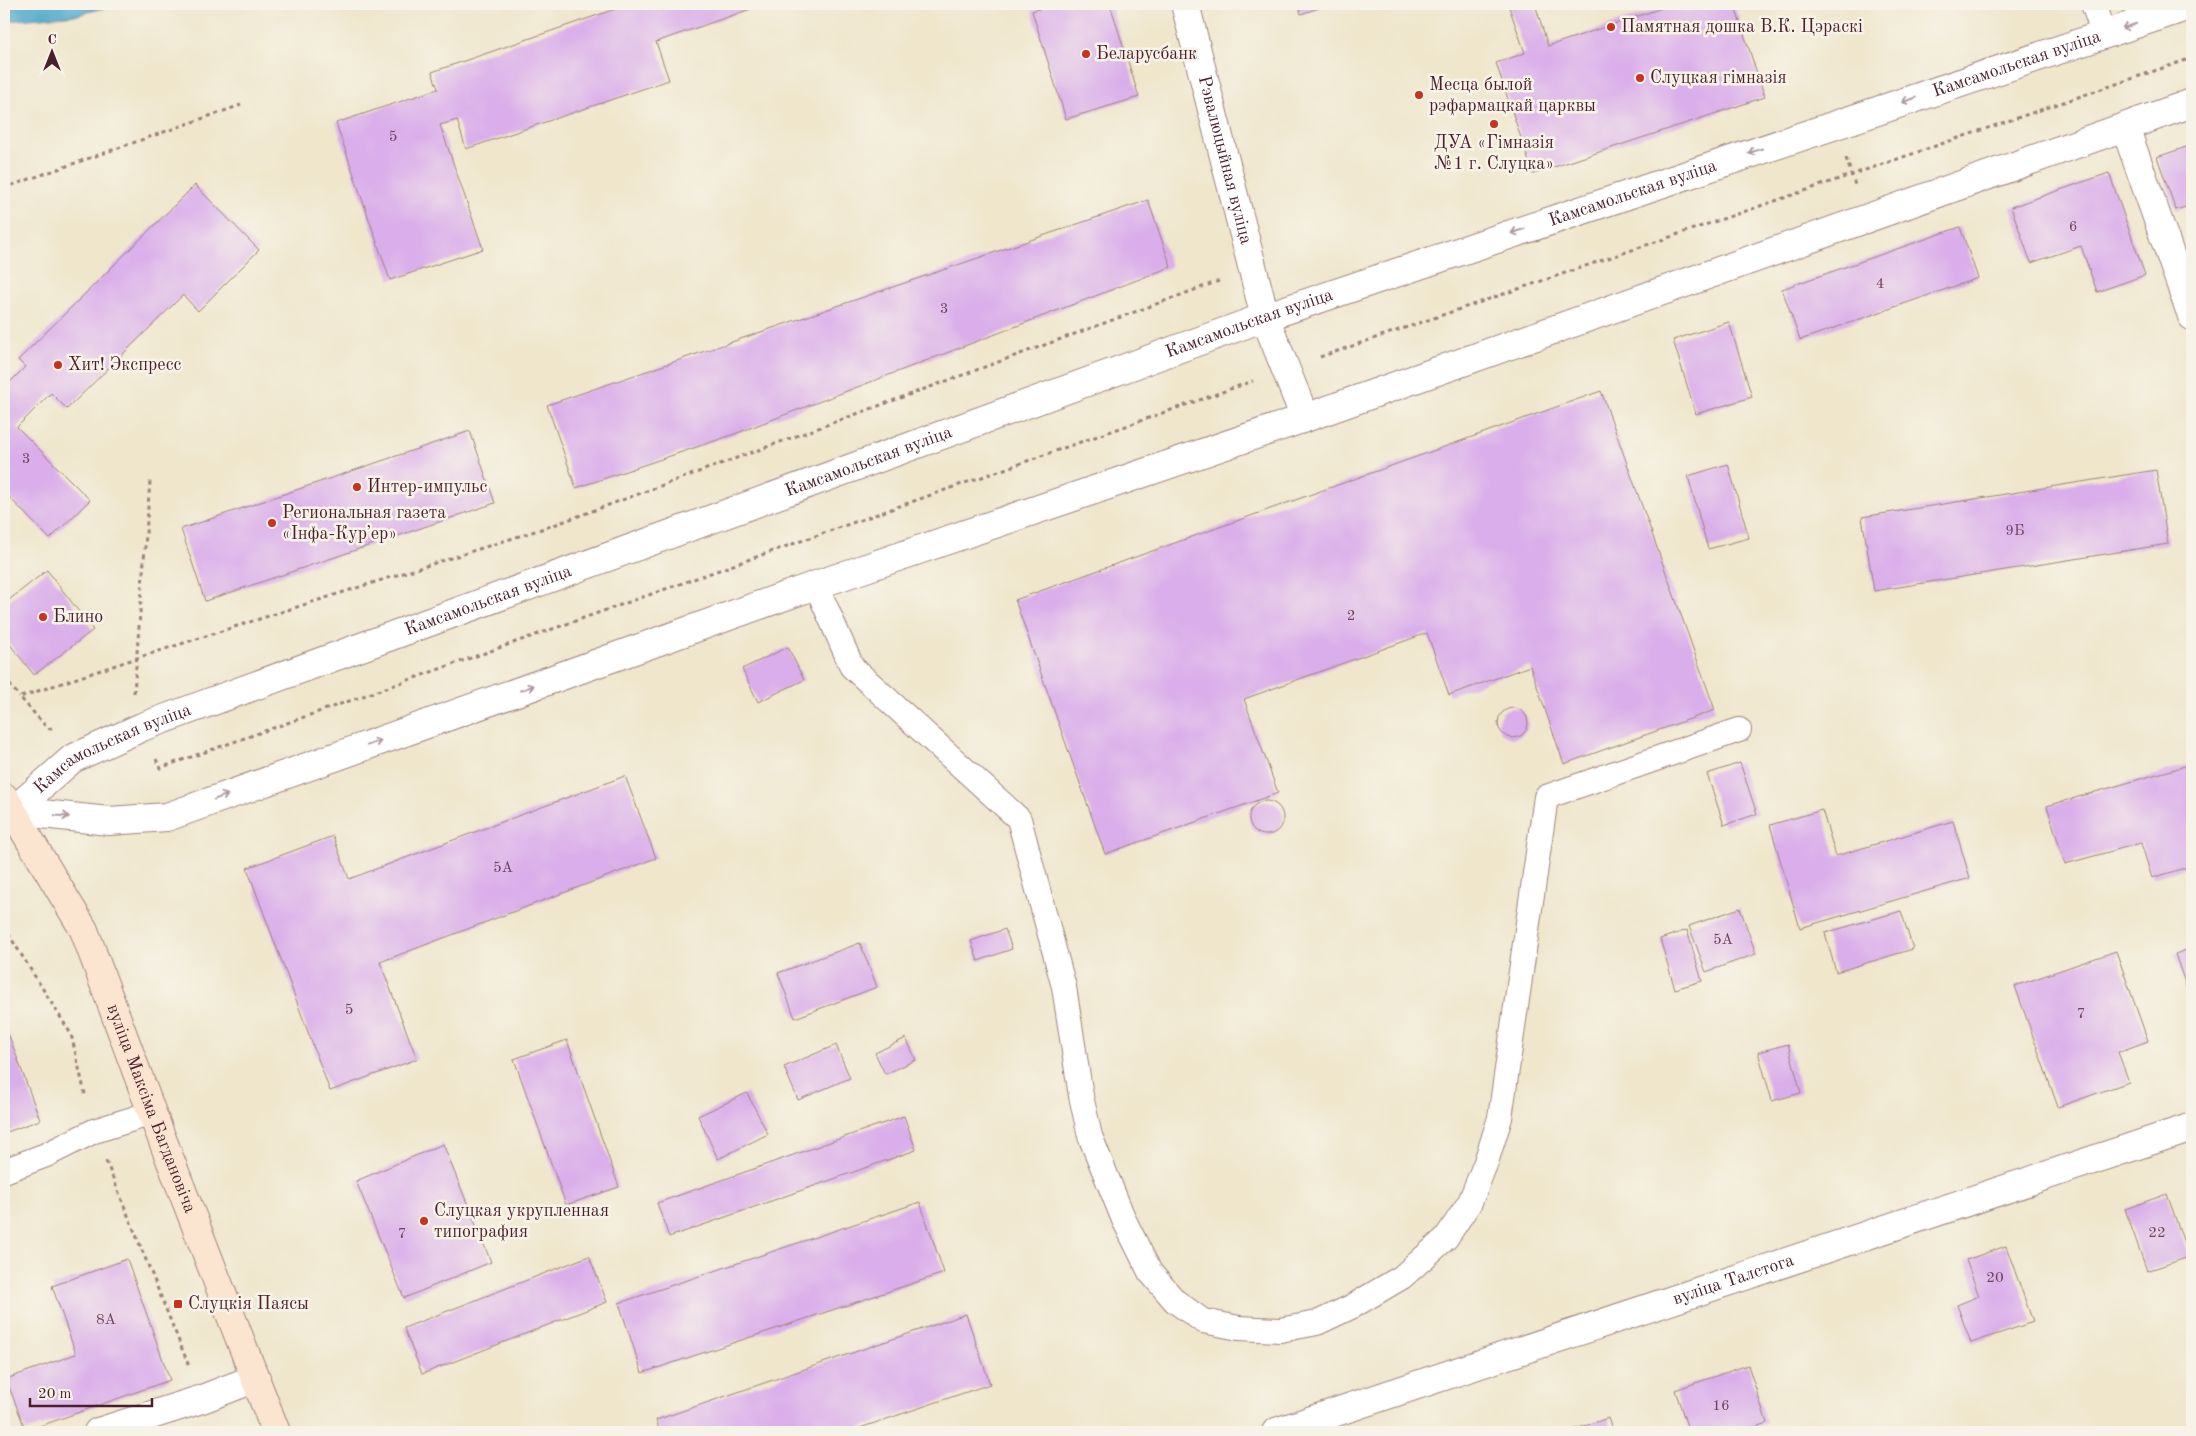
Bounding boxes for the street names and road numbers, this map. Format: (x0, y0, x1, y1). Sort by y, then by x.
street label: Камсамольская вуліца (1930, 27, 2103, 101)
street label: Рэвалюцыйная вуліца (1195, 74, 1255, 246)
street label: Камсамольская вуліца (1546, 157, 1719, 230)
street label: Камсамольская вуліца (1163, 286, 1335, 361)
street label: Камсамольская вуліца (783, 423, 955, 500)
street label: Камсамольская вуліца (402, 562, 574, 639)
street label: Камсамольская вуліца (30, 701, 194, 797)
street label: вуліца Максіма Багдановіча (103, 1002, 199, 1216)
street label: вуліца Талстога (1671, 1251, 1796, 1308)

